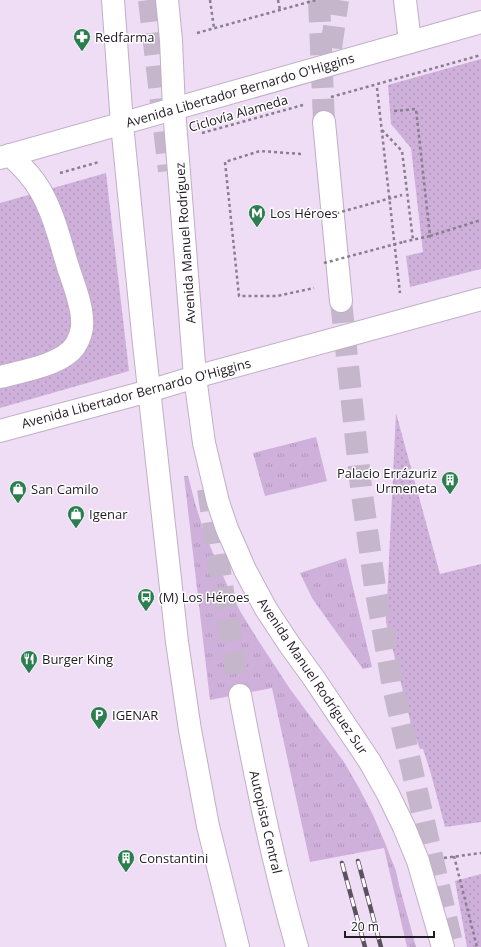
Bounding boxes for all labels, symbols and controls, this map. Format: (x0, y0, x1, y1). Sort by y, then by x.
pharmacy icon: Redfarma (72, 27, 92, 52)
place label: Redfarma (95, 28, 154, 46)
street label: Avenida Libertador Bernardo O'Higgins (124, 49, 356, 131)
street label: Ciclovía Alameda (186, 90, 290, 136)
street label: Avenida Manuel Rodríguez (170, 162, 200, 324)
metro station icon: Los Héroes (247, 203, 267, 228)
place label: Los Héroes (270, 204, 338, 222)
street label: Avenida Libertador Bernardo O'Higgins (19, 354, 253, 432)
place label: Palacio Errázuriz Urmeneta (337, 464, 437, 497)
building icon: Palacio Errázuriz Urmeneta (440, 470, 460, 495)
shop icon: San Camilo (8, 479, 28, 504)
place label: San Camilo (31, 480, 99, 498)
shop icon: Igenar (66, 504, 86, 529)
place label: Igenar (89, 505, 128, 523)
bus stop icon: (M) Los Héroes (136, 587, 156, 612)
place label: (M) Los Héroes (159, 588, 249, 606)
street label: Avenida Manuel Rodríguez Sur (254, 594, 373, 758)
restaurant icon: Burger King (19, 649, 39, 674)
place label: Burger King (42, 650, 113, 668)
parking icon: IGENAR (89, 705, 109, 730)
place label: IGENAR (112, 706, 158, 724)
street label: Autopista Central (245, 769, 287, 875)
building icon: Constantini (116, 848, 136, 873)
place label: Constantini (139, 849, 208, 867)
scale bar (345, 913, 434, 939)
text: 20 m (351, 918, 379, 935)

